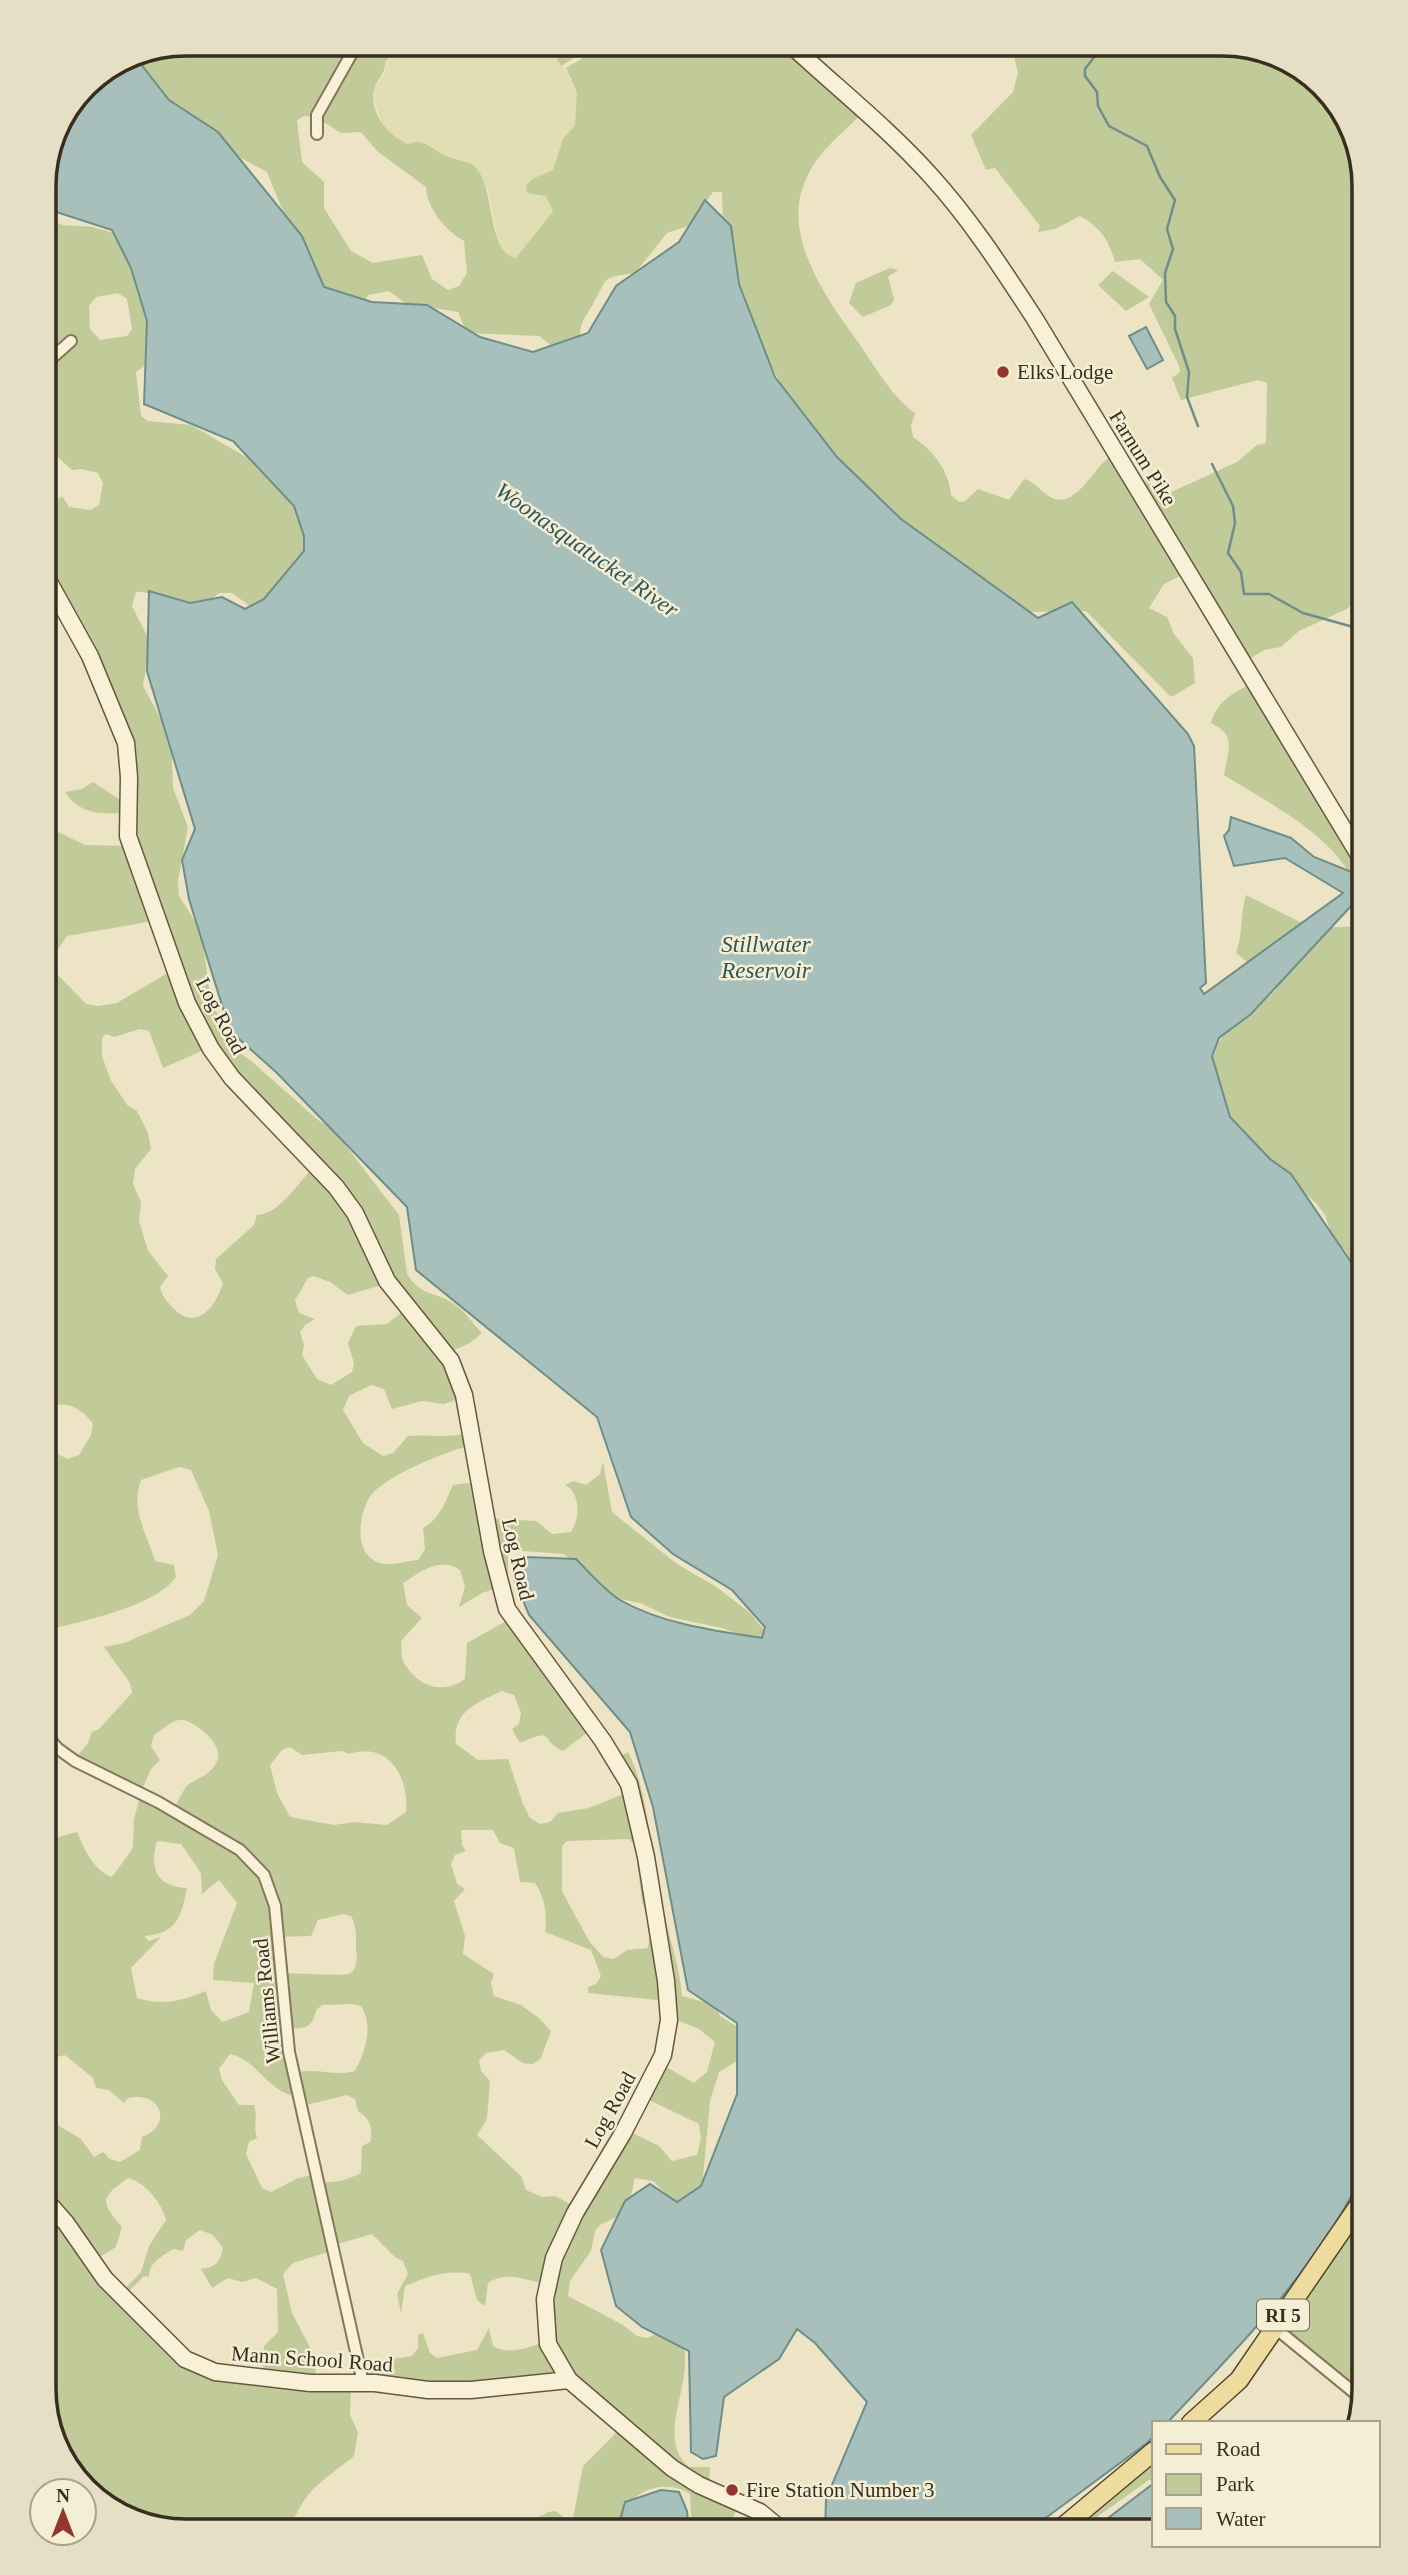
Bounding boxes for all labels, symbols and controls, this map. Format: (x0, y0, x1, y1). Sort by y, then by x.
place label: Elks Lodge (1017, 360, 1113, 384)
marker: Elks Lodge (995, 364, 1011, 380)
street label: Farnum Pike (1104, 406, 1182, 510)
water label: Woonasquatucket River (491, 478, 684, 623)
water label: Stillwater Reservoir (720, 932, 812, 983)
street label: Log Road (191, 974, 251, 1059)
street label: Log Road (497, 1516, 539, 1603)
street label: Williams Road (248, 1937, 286, 2065)
street label: Log Road (579, 2067, 641, 2152)
road number: RI 5 (1257, 2300, 1309, 2330)
street label: Mann School Road (230, 2341, 394, 2377)
legend (1152, 2421, 1380, 2547)
text: Road (1216, 2437, 1261, 2461)
text: Park (1216, 2472, 1255, 2496)
north arrow (28, 2477, 98, 2547)
place label: Fire Station Number 3 (746, 2478, 934, 2502)
marker: Fire Station Number 3 (724, 2482, 740, 2498)
text: N (56, 2485, 70, 2506)
text: Water (1216, 2507, 1266, 2531)

